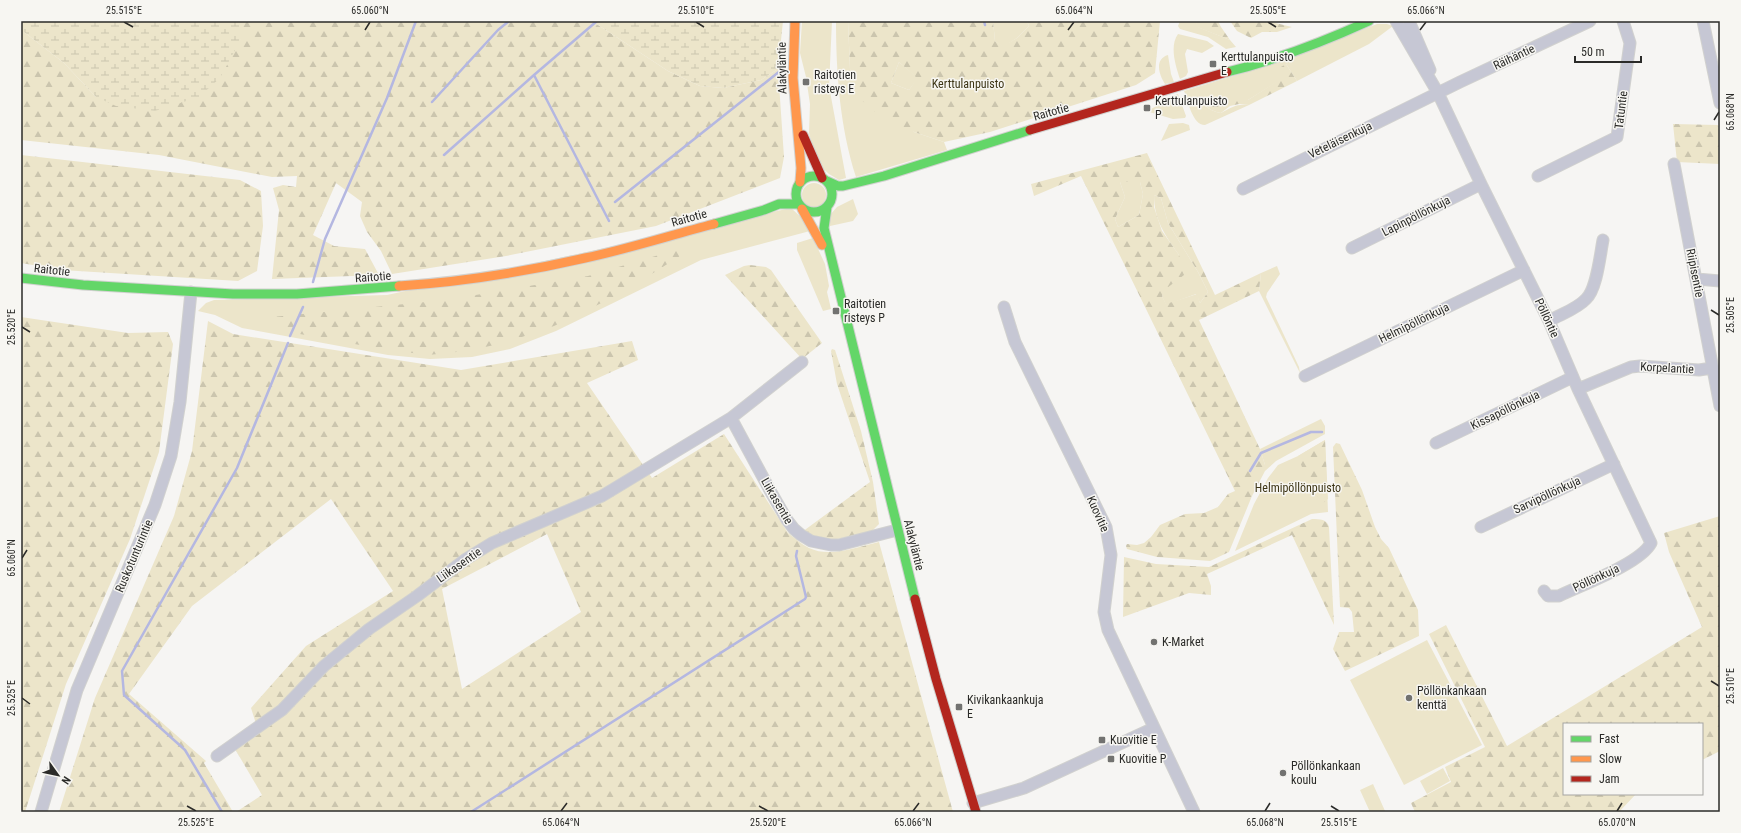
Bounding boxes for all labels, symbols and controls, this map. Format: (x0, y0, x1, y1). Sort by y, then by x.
text: 25.515°E (106, 5, 142, 16)
text: 65.060°N (351, 5, 389, 16)
text: 25.510°E (678, 5, 714, 16)
text: 65.064°N (1055, 5, 1093, 16)
text: 25.505°E (1250, 5, 1286, 16)
text: 65.066°N (1407, 5, 1445, 16)
scale bar (1575, 38, 1641, 64)
street label: Alakyläntie (775, 41, 789, 94)
street label: Räihäntie (1491, 41, 1537, 73)
text: 50 m (1581, 45, 1605, 59)
place label: Kerttulanpuisto E (1221, 50, 1294, 78)
marker: Kerttulanpuisto E (1208, 59, 1218, 69)
place label: Raitotien risteys E (814, 68, 856, 96)
marker: Raitotien risteys E (801, 77, 811, 87)
park label: Kerttulanpuisto (932, 77, 1004, 91)
street label: Tatuntie (1612, 90, 1630, 130)
text: 65.068°N (1725, 93, 1736, 131)
place label: Kerttulanpuisto P (1155, 94, 1228, 122)
street label: Raitotie (1032, 100, 1071, 124)
marker: Kerttulanpuisto P (1142, 103, 1152, 113)
street label: Veteläisenkuja (1306, 118, 1374, 161)
street label: Lapinpöllönkuja (1379, 193, 1453, 239)
street label: Raitotie (670, 206, 709, 230)
street label: Riipisentie (1683, 247, 1707, 299)
street label: Raitotie (33, 261, 71, 279)
street label: Raitotie (354, 269, 392, 285)
street label: Pöllöntie (1532, 296, 1562, 340)
place label: Raitotien risteys P (844, 297, 886, 325)
text: 25.505°E (1725, 297, 1736, 333)
street label: Helmipöllönkuja (1377, 300, 1452, 346)
marker: Raitotien risteys P (831, 306, 841, 316)
text: 25.520°E (6, 309, 17, 345)
street label: Korpelantie (1640, 360, 1695, 376)
street label: Kissapöllönkuja (1468, 387, 1542, 433)
street label: Sarvipöllönkuja (1511, 473, 1583, 517)
street label: Liikasentie (758, 475, 796, 527)
park label: Helmipöllönpuisto (1255, 481, 1341, 495)
street label: Kuovitie (1084, 494, 1112, 535)
street label: Ruskotunturintie (112, 517, 156, 595)
street label: Alakyläntie (901, 518, 927, 572)
text: 65.060°N (6, 539, 17, 577)
street label: Liikasentie (434, 544, 484, 585)
street label: Pöllönkuja (1571, 561, 1622, 595)
place label: K-Market (1162, 635, 1205, 649)
marker: K-Market (1149, 637, 1159, 647)
text: 25.510°E (1725, 668, 1736, 704)
text: 25.525°E (6, 680, 17, 716)
place label: Pöllönkankaan kenttä (1417, 684, 1487, 712)
place label: Kivikankaankuja E (967, 693, 1044, 721)
marker: Pöllönkankaan kenttä (1404, 693, 1414, 703)
marker: Kivikankaankuja E (954, 702, 964, 712)
legend (1563, 723, 1703, 795)
text: Fast (1599, 732, 1620, 746)
place label: Kuovitie E (1110, 733, 1157, 747)
marker: Kuovitie E (1097, 735, 1107, 745)
place label: Kuovitie P (1119, 752, 1167, 766)
text: Slow (1599, 752, 1622, 766)
marker: Kuovitie P (1106, 754, 1116, 764)
north arrow (38, 755, 78, 795)
place label: Pöllönkankaan koulu (1291, 759, 1361, 787)
marker: Pöllönkankaan koulu (1278, 768, 1288, 778)
text: Jam (1599, 772, 1620, 786)
text: N (59, 774, 73, 787)
text: 25.525°E (178, 817, 214, 828)
text: 65.064°N (542, 817, 580, 828)
text: 25.520°E (750, 817, 786, 828)
text: 65.066°N (894, 817, 932, 828)
text: 65.068°N (1246, 817, 1284, 828)
text: 25.515°E (1321, 817, 1357, 828)
text: 65.070°N (1598, 817, 1636, 828)

